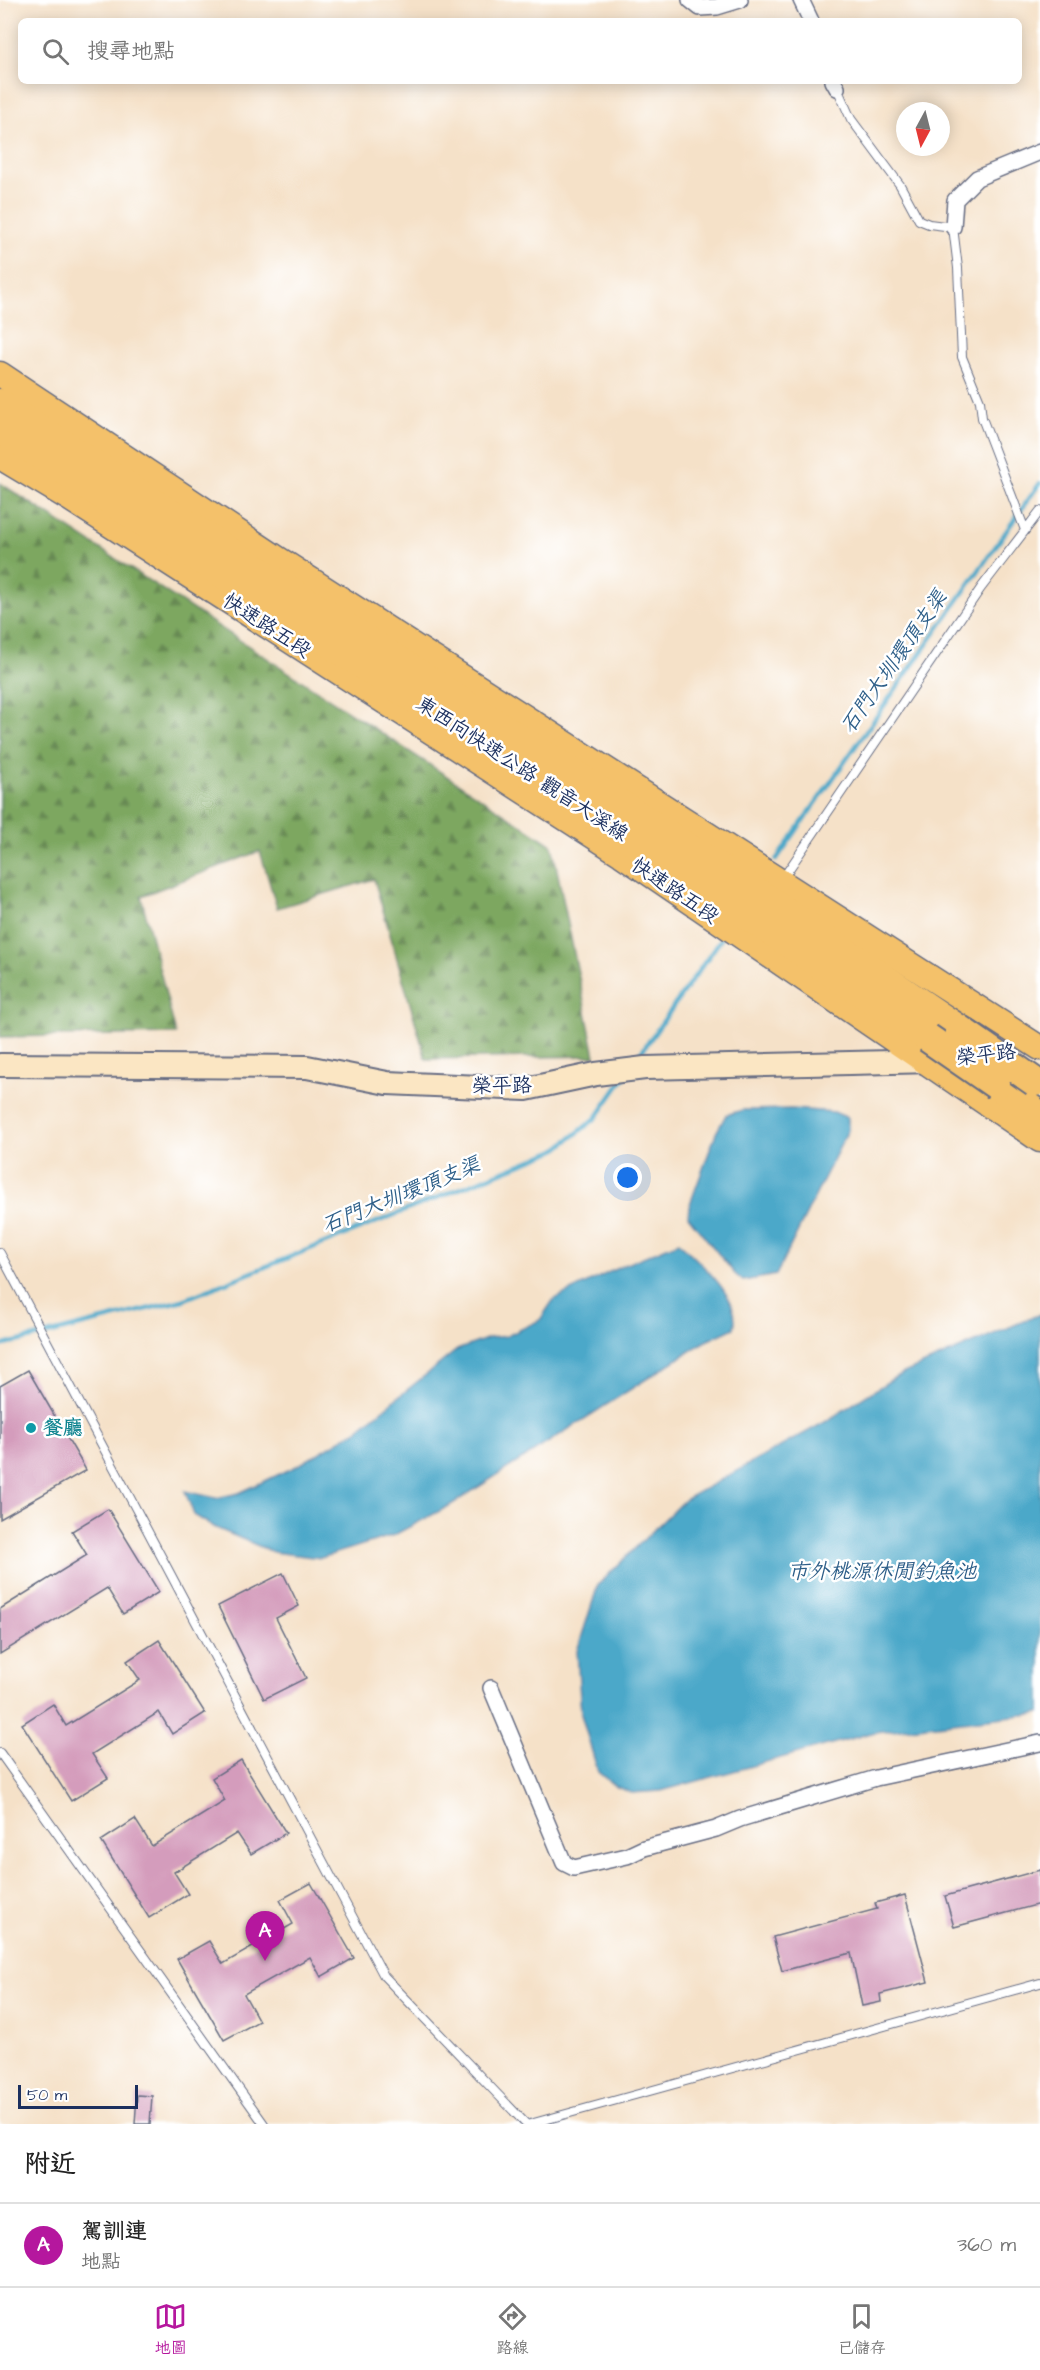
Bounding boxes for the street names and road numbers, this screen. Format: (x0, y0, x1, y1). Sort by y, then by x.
street label: 快速路五段 (217, 587, 317, 665)
street label: 東西向快速公路 觀音大溪線 (410, 690, 634, 848)
street label: 快速路五段 (626, 851, 724, 931)
street label: 榮平路 (955, 1037, 1018, 1073)
street label: 榮平路 (472, 1071, 533, 1101)

